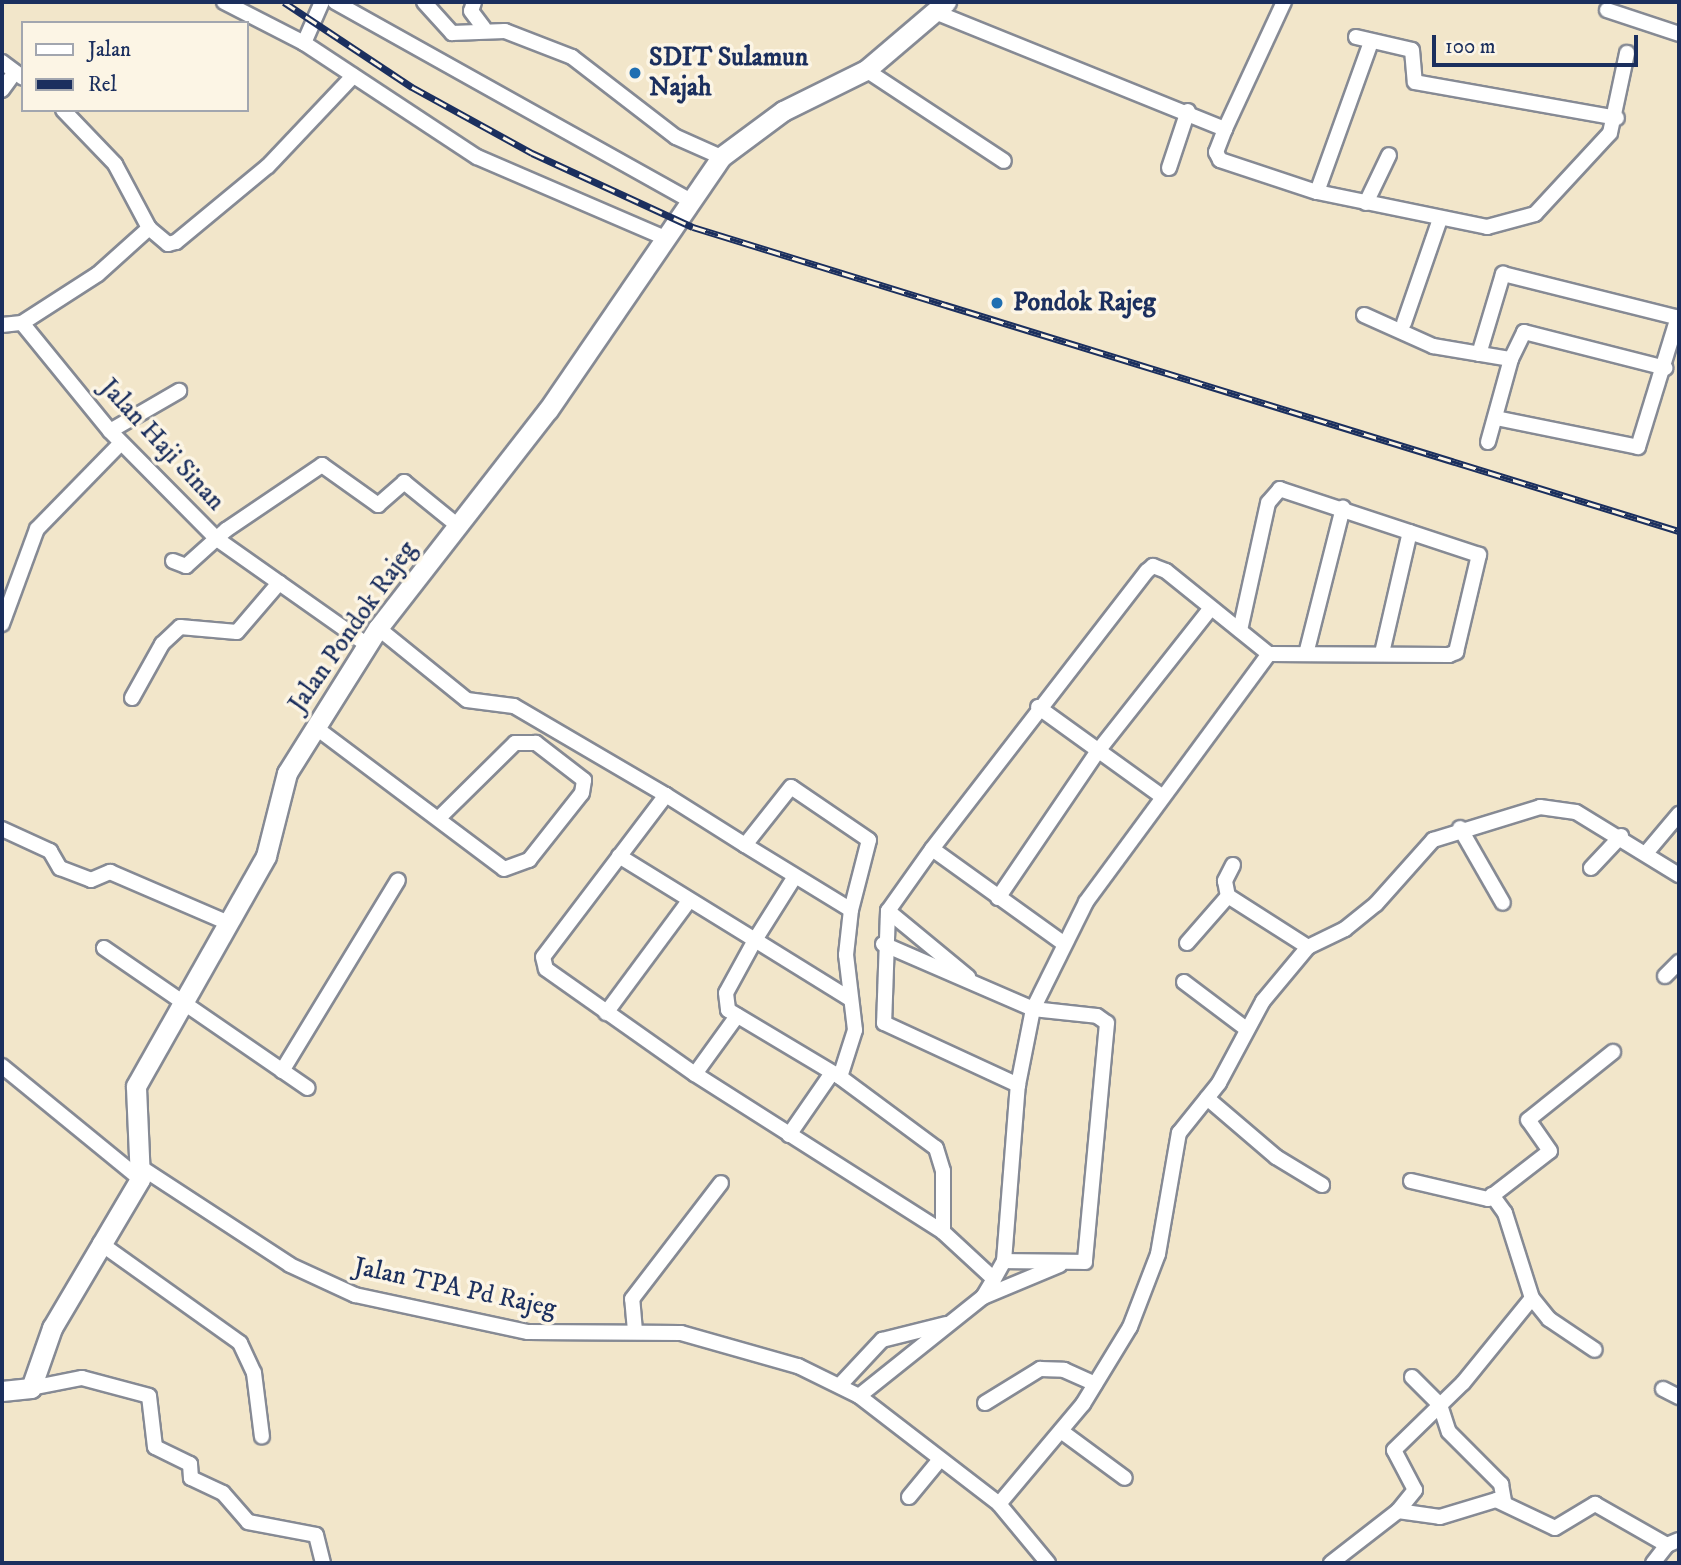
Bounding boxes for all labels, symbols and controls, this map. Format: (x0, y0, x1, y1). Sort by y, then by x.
legend (21, 21, 248, 112)
scale bar (1436, 21, 1642, 65)
text: 100 m (1445, 34, 1496, 60)
text: Jalan (88, 37, 131, 63)
place label: SDIT Sulamun Najah (649, 42, 808, 104)
marker: SDIT Sulamun Najah (627, 65, 643, 81)
text: Rel (88, 72, 117, 98)
place label: Pondok Rajeg (1013, 287, 1156, 319)
marker: Pondok Rajeg (987, 293, 1007, 313)
street label: Jalan Haji Sinan (93, 373, 231, 517)
street label: Jalan Pondok Rajeg (282, 535, 424, 719)
street label: Jalan TPA Pd Rajeg (351, 1251, 559, 1325)

